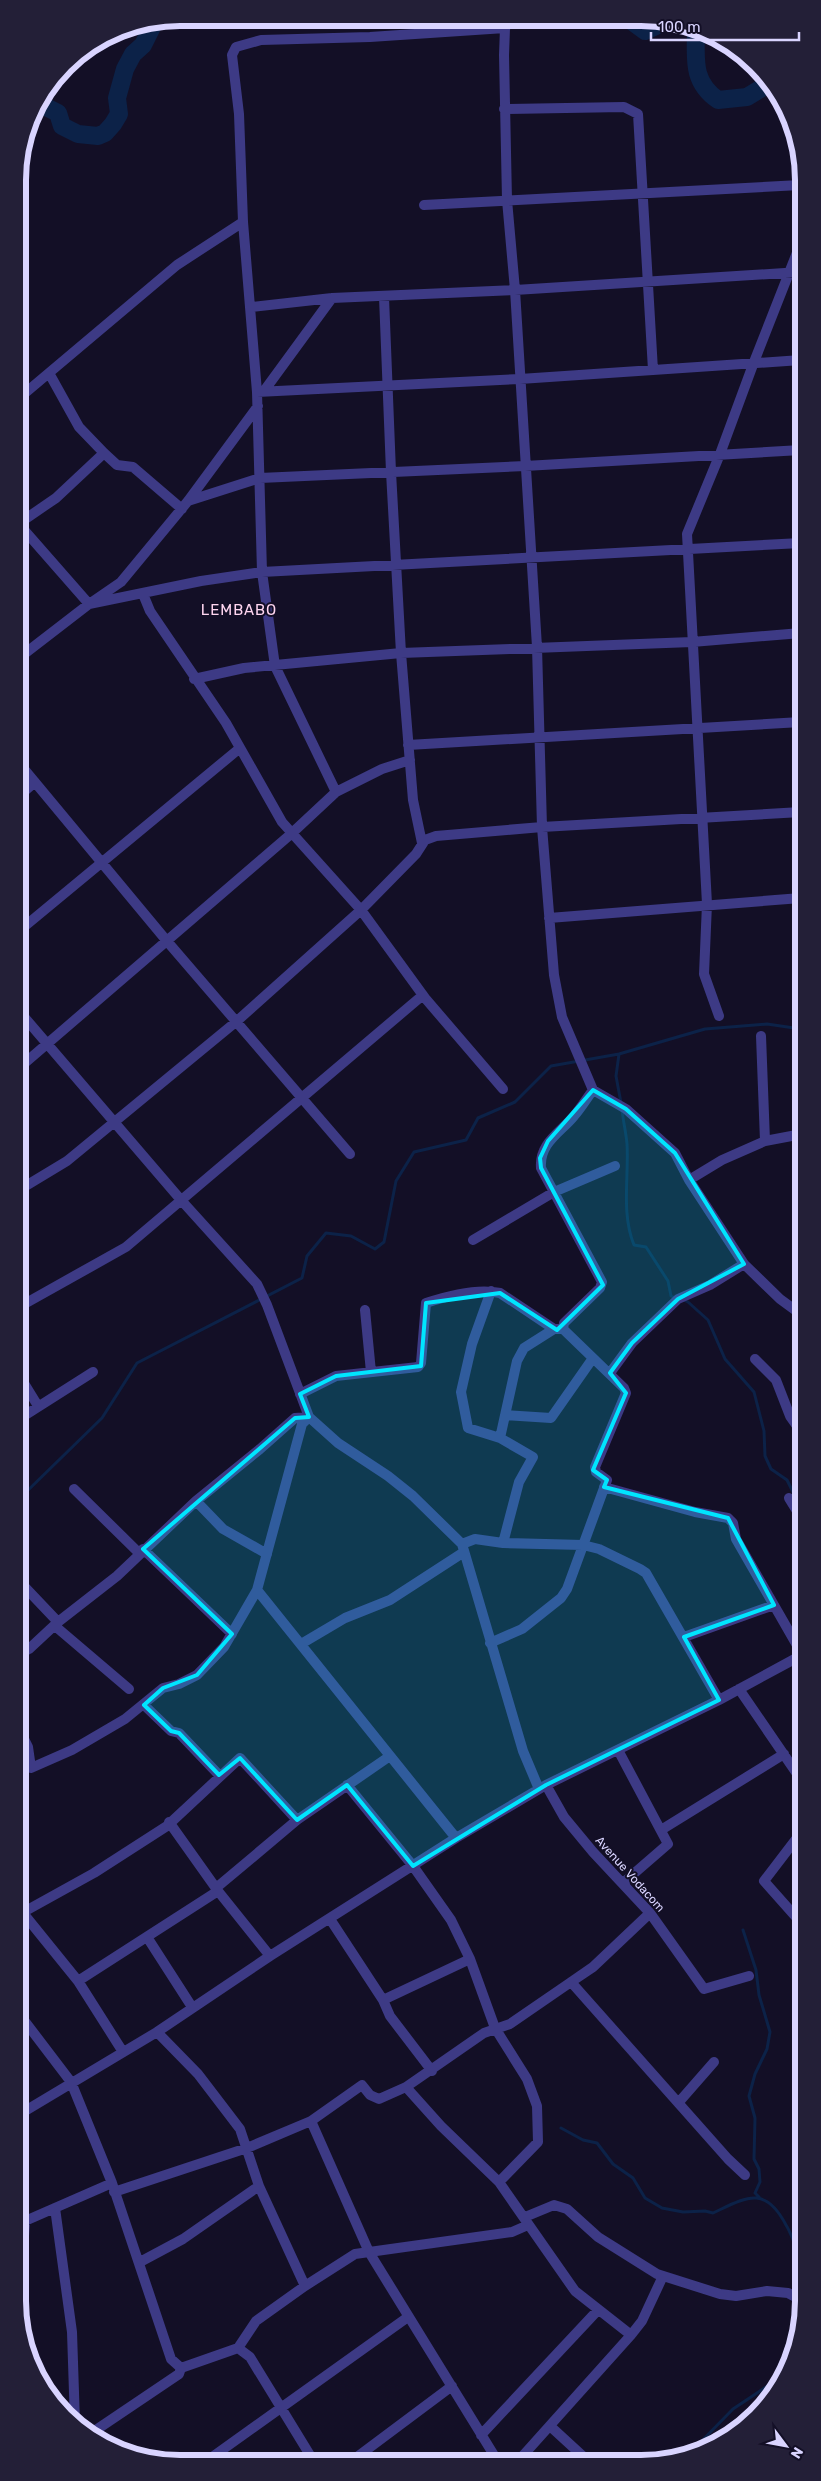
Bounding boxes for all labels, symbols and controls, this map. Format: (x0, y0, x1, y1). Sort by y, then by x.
scale bar (651, 10, 798, 42)
text: 100 m (658, 18, 700, 36)
district label: LEMBABO (201, 601, 277, 619)
street label: Avenue Vodacom (592, 1833, 668, 1915)
north arrow (761, 2421, 811, 2471)
text: N (787, 2444, 806, 2461)

